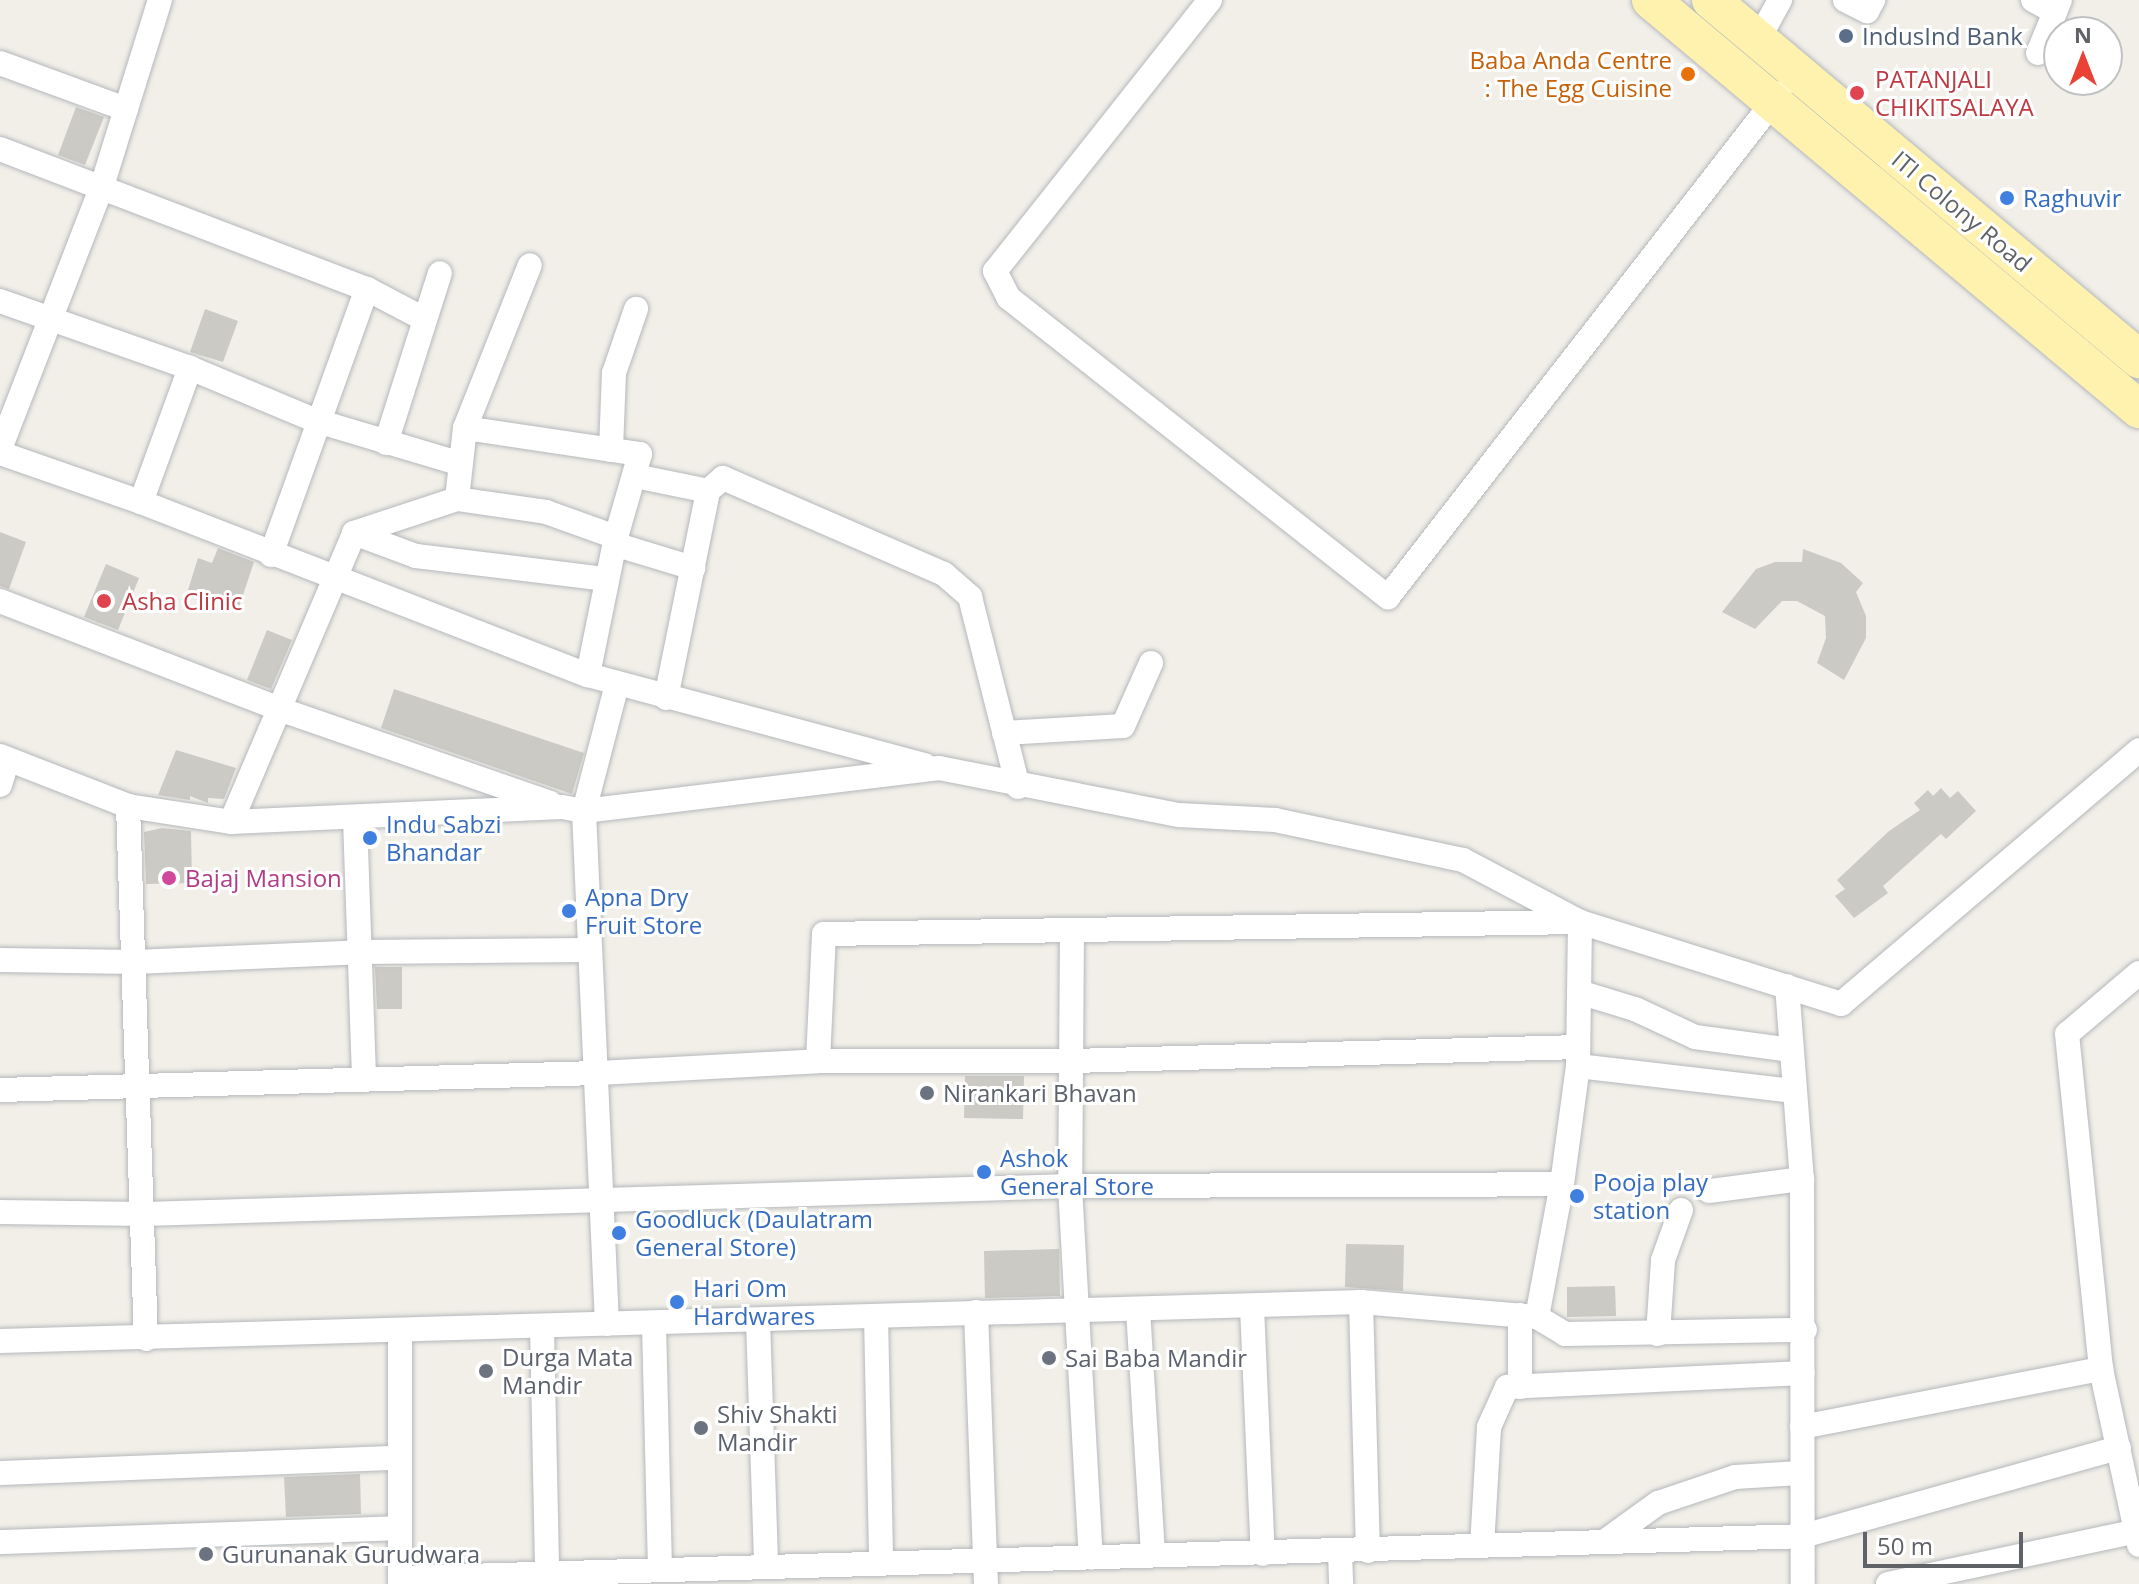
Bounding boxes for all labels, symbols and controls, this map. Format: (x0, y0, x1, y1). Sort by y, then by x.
north arrow (2043, 16, 2123, 96)
text: N (2074, 19, 2092, 49)
place label: IndusInd Bank (1862, 22, 2023, 50)
marker: IndusInd Bank (1837, 27, 1855, 45)
place label: Baba Anda Centre : The Egg Cuisine (1470, 46, 1672, 102)
marker: Baba Anda Centre : The Egg Cuisine (1679, 65, 1697, 83)
place label: PATANJALI CHIKITSALAYA (1875, 65, 2034, 121)
marker: PATANJALI CHIKITSALAYA (1846, 82, 1868, 104)
street label: ITI Colony Road (1886, 144, 2038, 278)
place label: Raghuvir (2023, 184, 2121, 212)
marker: Raghuvir (1998, 189, 2016, 207)
place label: Asha Clinic (122, 587, 242, 615)
marker: Asha Clinic (93, 590, 115, 612)
place label: Indu Sabzi Bhandar (386, 810, 502, 866)
marker: Indu Sabzi Bhandar (361, 829, 379, 847)
place label: Bajaj Mansion (185, 864, 342, 892)
marker: Bajaj Mansion (160, 869, 178, 887)
place label: Apna Dry Fruit Store (585, 883, 702, 939)
marker: Apna Dry Fruit Store (560, 902, 578, 920)
place label: Nirankari Bhavan (943, 1079, 1137, 1107)
marker: Nirankari Bhavan (918, 1084, 936, 1102)
place label: Ashok General Store (1000, 1144, 1154, 1200)
marker: Ashok General Store (975, 1163, 993, 1181)
place label: Pooja play station (1593, 1168, 1708, 1224)
marker: Pooja play station (1568, 1187, 1586, 1205)
place label: Goodluck (Daulatram General Store) (635, 1205, 873, 1261)
marker: Goodluck (Daulatram General Store) (610, 1224, 628, 1242)
place label: Hari Om Hardwares (693, 1274, 815, 1330)
marker: Hari Om Hardwares (668, 1293, 686, 1311)
place label: Durga Mata Mandir (502, 1343, 633, 1399)
place label: Sai Baba Mandir (1065, 1344, 1247, 1372)
marker: Sai Baba Mandir (1040, 1349, 1058, 1367)
marker: Durga Mata Mandir (477, 1362, 495, 1380)
place label: Shiv Shakti Mandir (717, 1400, 838, 1456)
marker: Shiv Shakti Mandir (692, 1419, 710, 1437)
scale bar (1867, 1516, 2027, 1566)
text: 50 m (1877, 1529, 1933, 1562)
place label: Gurunanak Gurudwara (222, 1540, 480, 1568)
marker: Gurunanak Gurudwara (197, 1545, 215, 1563)

